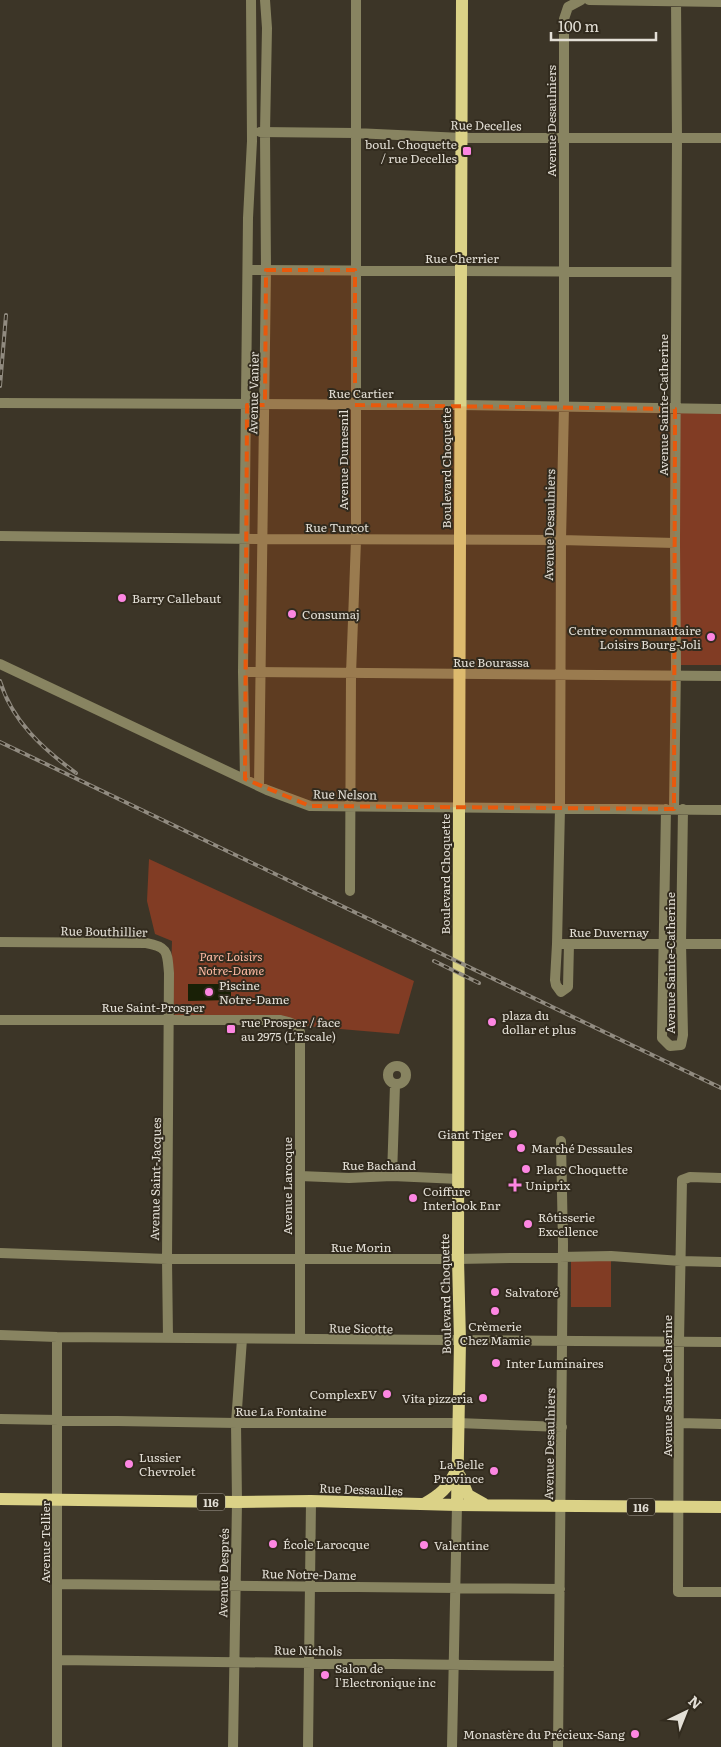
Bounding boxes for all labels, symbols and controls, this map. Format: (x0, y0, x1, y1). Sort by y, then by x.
scale bar (551, 10, 656, 42)
text: 100 m (558, 14, 599, 37)
street label: Avenue Desaulniers (542, 64, 560, 177)
street label: Rue Decelles (450, 115, 522, 135)
place label: boul. Choquette / rue Decelles (365, 135, 458, 167)
marker: boul. Choquette / rue Decelles (461, 145, 473, 157)
street label: Rue Cherrier (425, 249, 499, 267)
street label: Avenue Sainte-Catherine (654, 334, 672, 476)
street label: Avenue Vanier (243, 351, 263, 434)
street label: Rue Cartier (328, 384, 394, 402)
street label: Boulevard Choquette (437, 408, 455, 528)
street label: Avenue Dumesnil (334, 410, 352, 510)
street label: Avenue Desaulniers (539, 468, 559, 581)
street label: Rue Turcot (305, 518, 369, 536)
place label: Barry Callebaut (132, 589, 221, 607)
marker: Barry Callebaut (116, 592, 128, 604)
place label: Consumaj (302, 605, 360, 623)
marker: Consumaj (286, 608, 298, 620)
place label: Centre communautaire Loisirs Bourg-Joli (568, 621, 701, 653)
marker: Centre communautaire Loisirs Bourg-Joli (705, 631, 717, 643)
street label: Rue Bourassa (453, 653, 530, 671)
street label: Rue Nelson (313, 784, 377, 804)
street label: Boulevard Choquette (436, 814, 454, 934)
street label: Avenue Sainte-Catherine (661, 892, 679, 1034)
street label: Rue Bouthillier (60, 921, 148, 941)
street label: Rue Duvernay (569, 923, 649, 941)
park label: Parc Loisirs Notre-Dame (198, 947, 265, 979)
place label: Piscine Notre-Dame (219, 976, 289, 1008)
marker: Piscine Notre-Dame (203, 986, 215, 998)
street label: Rue Saint-Prosper (102, 998, 205, 1016)
place label: plaza du dollar et plus (502, 1006, 577, 1038)
place label: rue Prosper / face au 2975 (L'Escale) (241, 1013, 340, 1045)
marker: plaza du dollar et plus (486, 1016, 498, 1028)
marker: rue Prosper / face au 2975 (L'Escale) (225, 1023, 237, 1035)
street label: Avenue Saint-Jacques (145, 1117, 165, 1241)
place label: Giant Tiger (438, 1125, 503, 1143)
marker: Giant Tiger (507, 1128, 519, 1140)
street label: Avenue Larocque (278, 1137, 296, 1235)
place label: Marché Dessaules (531, 1139, 633, 1157)
marker: Marché Dessaules (515, 1142, 527, 1154)
street label: Rue Bachand (342, 1156, 417, 1174)
place label: Place Choquette (536, 1160, 628, 1178)
marker: Place Choquette (520, 1163, 532, 1175)
place label: Uniprix (525, 1176, 570, 1194)
marker: Uniprix (509, 1179, 521, 1191)
place label: Coiffure Interlook Enr (423, 1182, 501, 1214)
marker: Coiffure Interlook Enr (407, 1192, 419, 1204)
place label: Rôtisserie Excellence (538, 1208, 598, 1240)
marker: Rôtisserie Excellence (522, 1218, 534, 1230)
street label: Boulevard Choquette (435, 1233, 455, 1355)
street label: Rue Morin (331, 1238, 391, 1256)
place label: Salvatoré (505, 1283, 559, 1301)
marker: Salvatoré (489, 1286, 501, 1298)
marker: Crèmerie Chez Mamie (489, 1305, 501, 1317)
street label: Avenue Sainte-Catherine (658, 1315, 676, 1457)
place label: Crèmerie Chez Mamie (460, 1317, 530, 1349)
street label: Rue Sicotte (329, 1318, 393, 1338)
place label: Inter Luminaires (506, 1354, 604, 1372)
marker: Inter Luminaires (490, 1357, 502, 1369)
place label: ComplexEV (310, 1385, 377, 1403)
street label: Avenue Desaulniers (539, 1387, 559, 1500)
marker: ComplexEV (381, 1388, 393, 1400)
place label: Vita pizzeria (402, 1389, 474, 1407)
marker: Vita pizzeria (477, 1392, 489, 1404)
street label: Rue La Fontaine (235, 1402, 327, 1420)
place label: Lussier Chevrolet (139, 1448, 196, 1480)
place label: La Belle Province (433, 1455, 484, 1487)
marker: Lussier Chevrolet (123, 1458, 135, 1470)
marker: La Belle Province (488, 1465, 500, 1477)
street label: Rue Dessaulles (319, 1479, 404, 1499)
road number: 116 (197, 1494, 225, 1510)
road number: 116 (627, 1498, 655, 1515)
street label: Avenue Tellier (36, 1500, 54, 1583)
street label: Avenue Després (213, 1528, 233, 1618)
place label: École Larocque (283, 1535, 369, 1553)
place label: Valentine (434, 1536, 489, 1554)
marker: École Larocque (267, 1538, 279, 1550)
marker: Valentine (418, 1539, 430, 1551)
street label: Rue Notre-Dame (262, 1564, 356, 1584)
street label: Rue Nichols (274, 1640, 343, 1660)
place label: Salon de l'Electronique inc (335, 1659, 436, 1691)
marker: Salon de l'Electronique inc (319, 1669, 331, 1681)
north arrow (661, 1687, 711, 1737)
text: N (684, 1690, 707, 1713)
place label: Monastère du Précieux-Sang (463, 1725, 625, 1743)
marker: Monastère du Précieux-Sang (629, 1728, 641, 1740)

